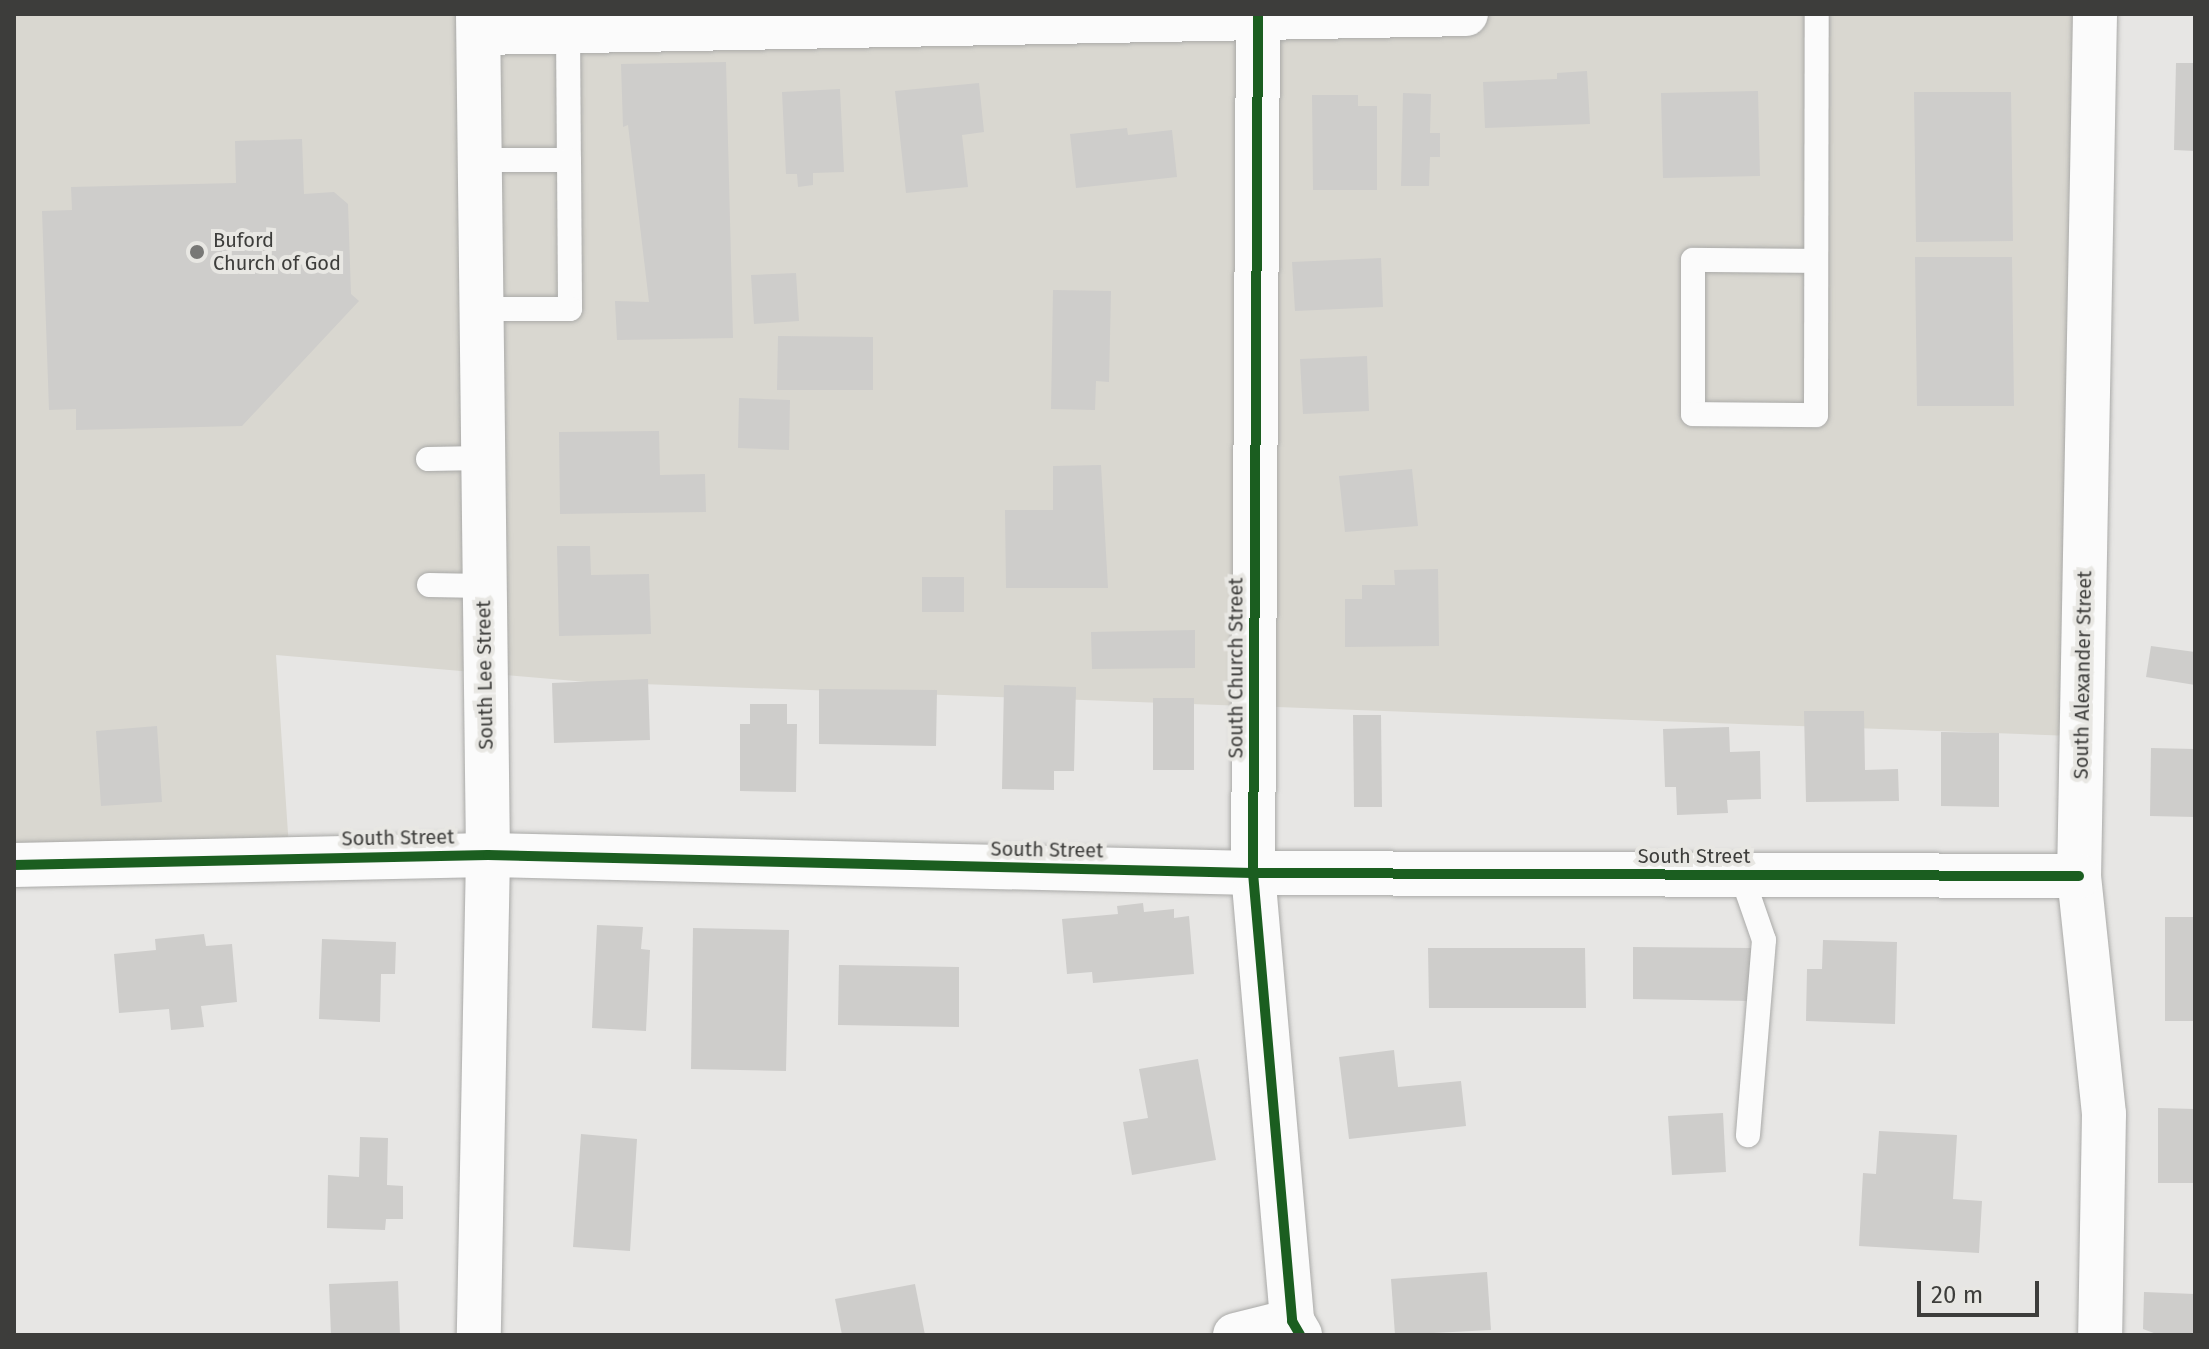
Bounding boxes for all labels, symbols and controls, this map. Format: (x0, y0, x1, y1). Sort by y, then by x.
place label: Buford Church of God (213, 228, 341, 275)
marker: Buford Church of God (188, 243, 206, 261)
street label: South Alexander Street (2069, 571, 2097, 779)
street label: South Church Street (1224, 578, 1248, 758)
street label: South Lee Street (472, 600, 498, 750)
street label: South Street (341, 825, 455, 851)
street label: South Street (990, 837, 1104, 863)
street label: South Street (1638, 844, 1750, 868)
scale bar (1921, 1265, 2043, 1315)
text: 20 m (1931, 1281, 1983, 1309)

